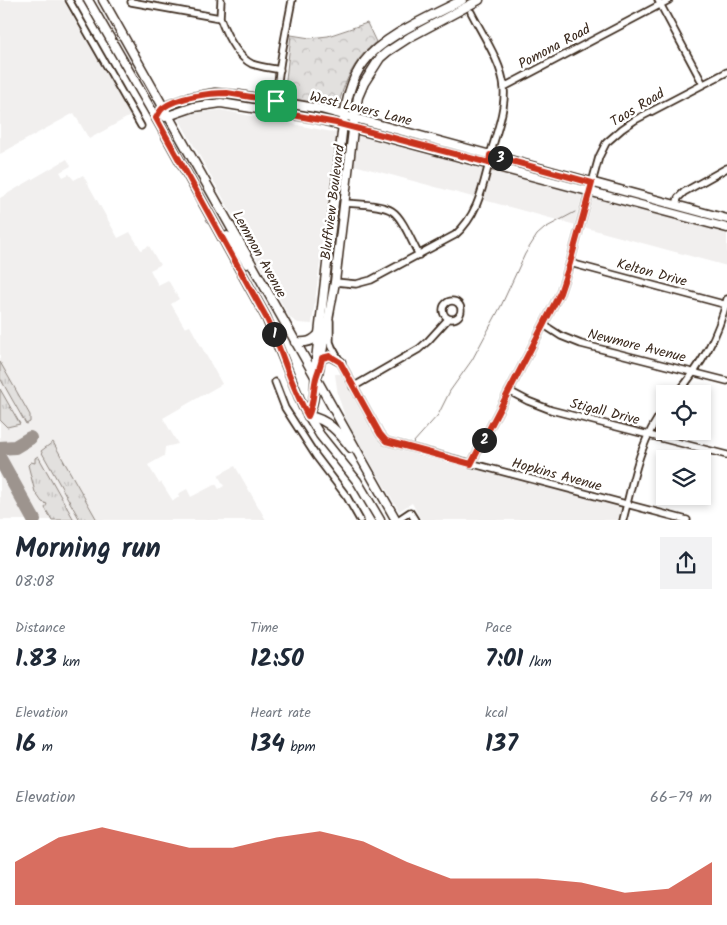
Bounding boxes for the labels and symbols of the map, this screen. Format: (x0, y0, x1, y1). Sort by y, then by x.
street label: Pomona Road (514, 18, 595, 75)
pin (255, 80, 297, 122)
street label: Taos Road (606, 82, 670, 133)
street label: West Lovers Lane (307, 86, 415, 132)
street label: Bluffview Boulevard (315, 142, 351, 261)
pin: 3 (488, 146, 512, 170)
street label: Lemmon Avenue (226, 207, 293, 303)
street label: Kelton Drive (614, 253, 690, 293)
pin: 1 (262, 322, 286, 346)
street label: Newmore Avenue (585, 323, 689, 369)
street label: Stigall Drive (568, 393, 643, 431)
pin: 2 (472, 428, 496, 452)
street label: Hopkins Avenue (509, 452, 605, 498)

